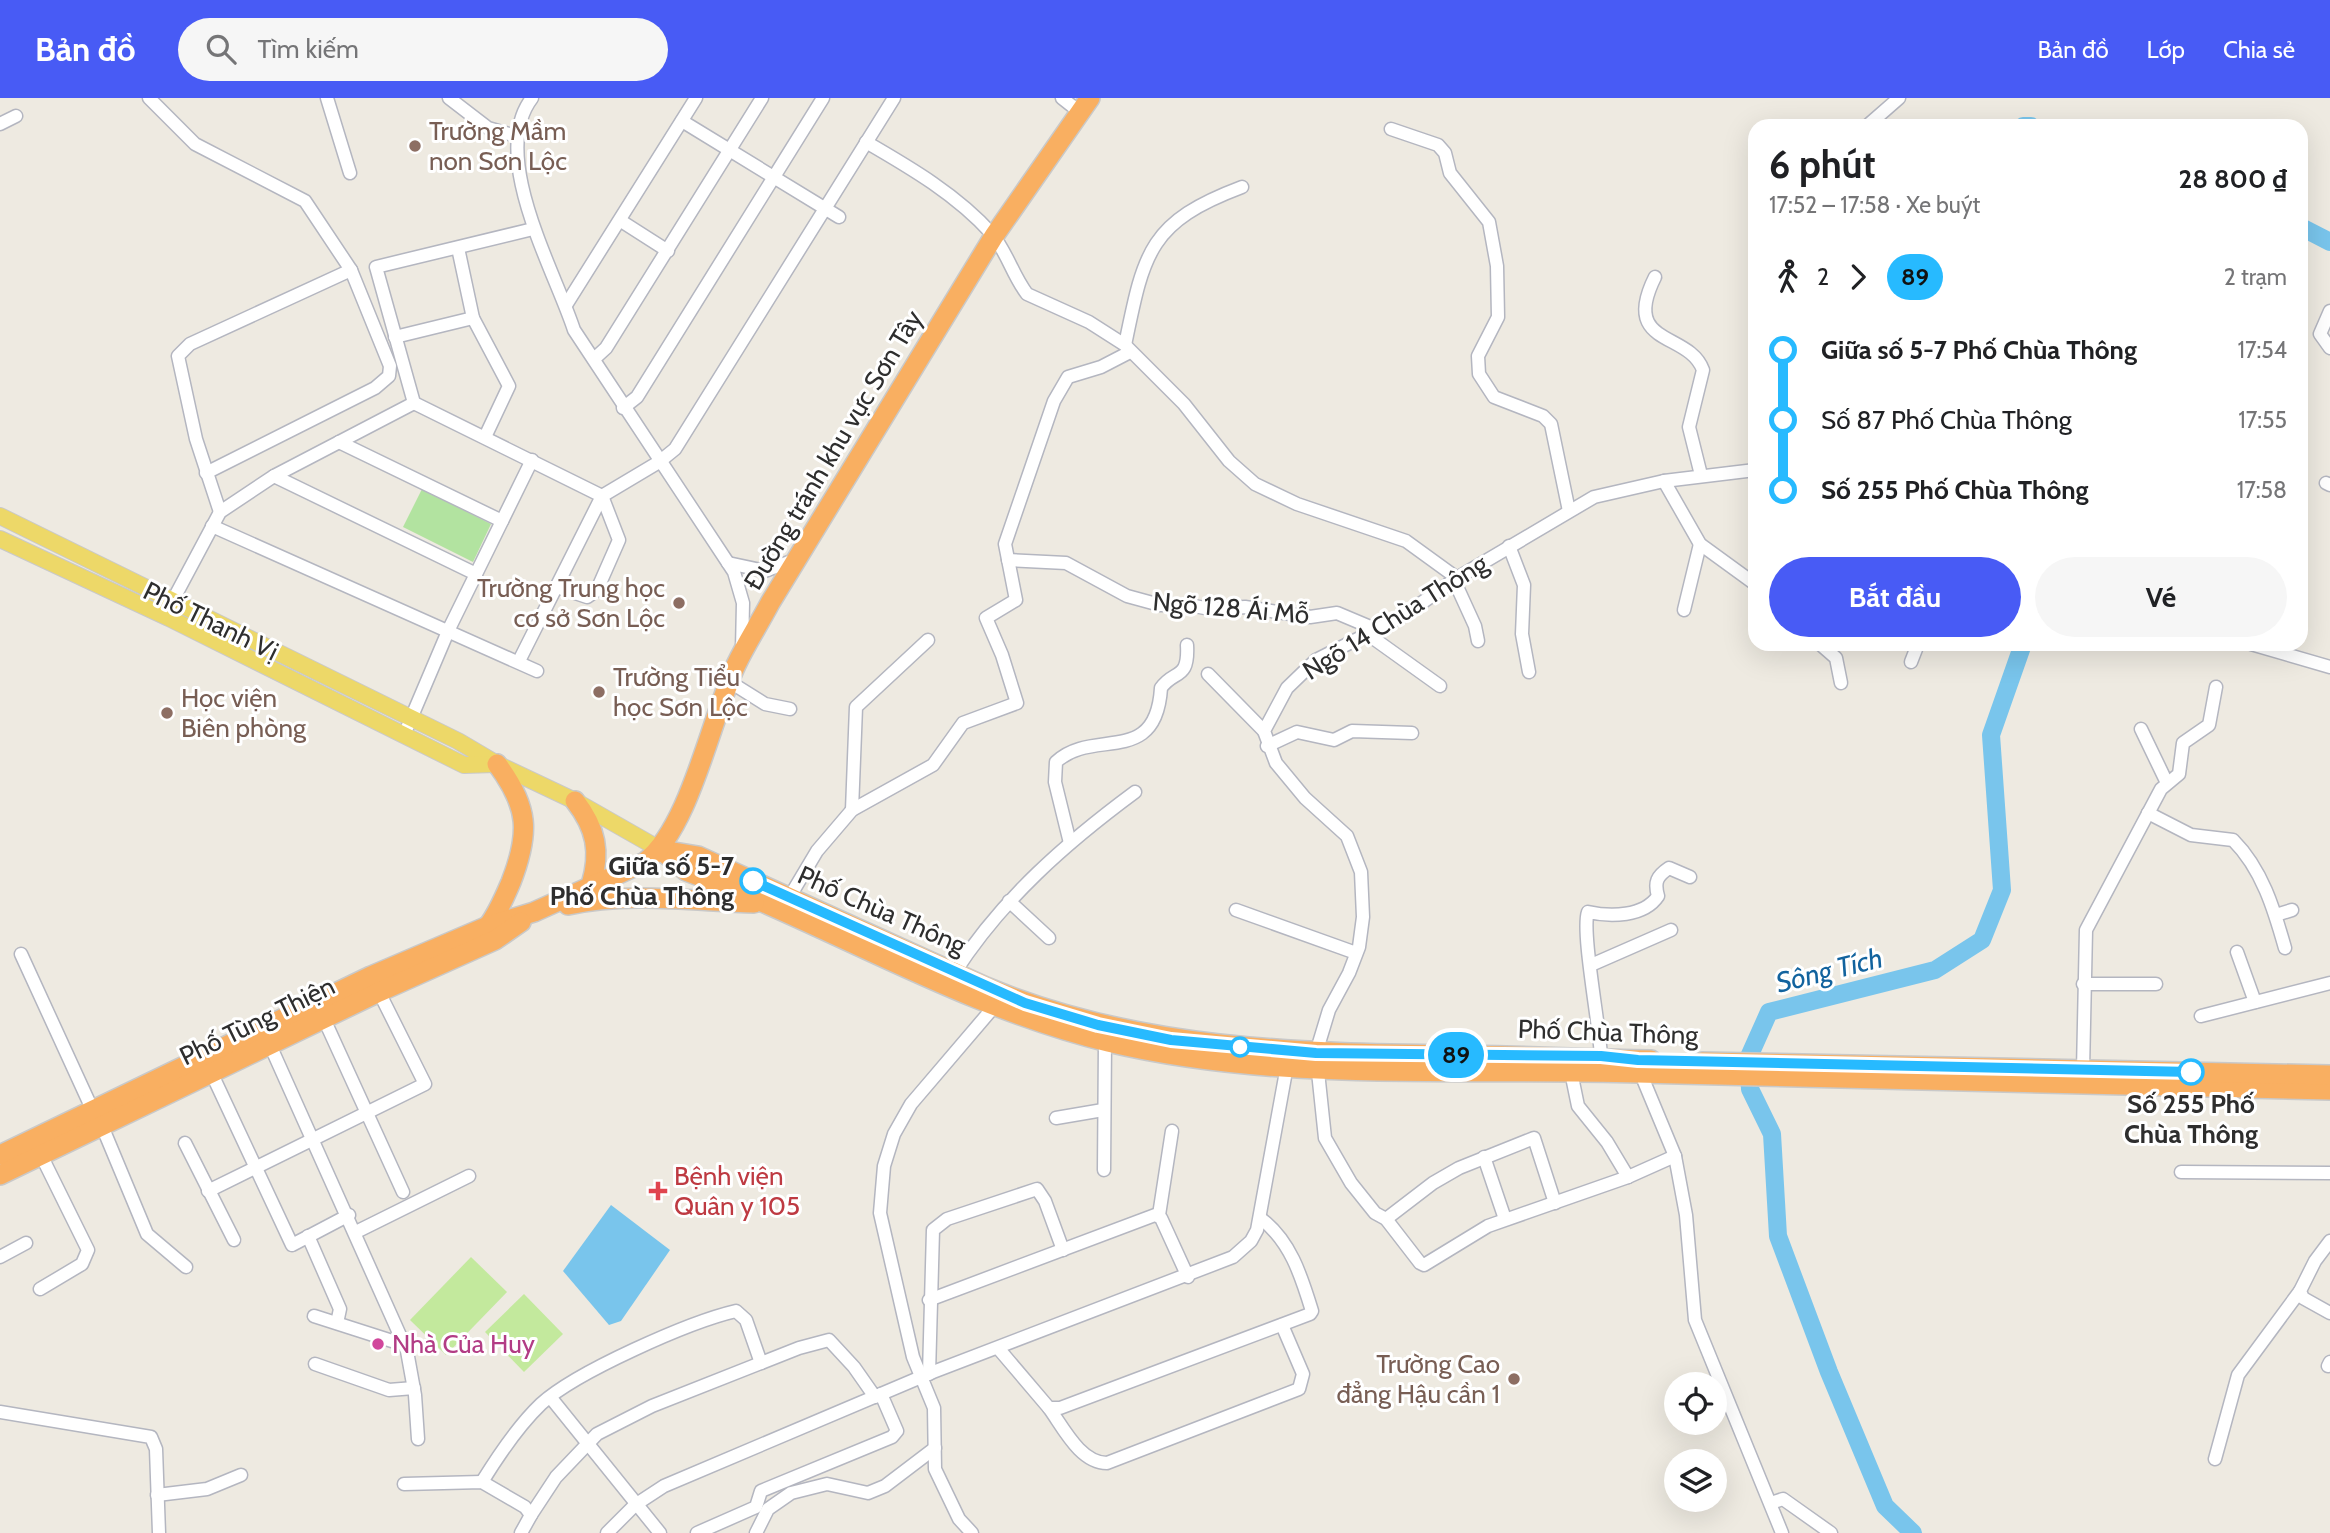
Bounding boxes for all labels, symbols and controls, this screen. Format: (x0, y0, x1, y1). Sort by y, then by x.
search box (178, 18, 668, 81)
text: Bản đồ (35, 29, 136, 69)
icon: search (202, 30, 240, 68)
text: Tìm kiếm (258, 33, 359, 65)
text: Bản đồ (2037, 35, 2109, 64)
text: Lớp (2147, 35, 2185, 64)
text: Chia sẻ (2223, 35, 2295, 64)
place label: Trường Mầm non Sơn Lộc (429, 115, 567, 177)
marker: Trường Mầm non Sơn Lộc (407, 138, 423, 154)
text: 6 phút (1769, 141, 1875, 188)
text: 28 800 ₫ (2179, 163, 2287, 195)
text: 17:52 – 17:58 · Xe buýt (1769, 191, 1980, 219)
icon: walk (1769, 258, 1807, 296)
icon: forward (1839, 258, 1877, 296)
text: 89 (1901, 262, 1929, 291)
text: 2 (1817, 263, 1829, 291)
text: 2 trạm (2224, 263, 2287, 291)
street label: Đường tránh khu vực Sơn Tây (737, 304, 929, 596)
text: Giữa số 5-7 Phố Chùa Thông (1821, 334, 2137, 366)
text: 17:54 (2237, 336, 2287, 364)
text: Số 87 Phố Chùa Thông (1821, 404, 2072, 436)
text: 17:55 (2238, 406, 2287, 434)
text: Số 255 Phố Chùa Thông (1821, 474, 2089, 506)
text: 17:58 (2237, 476, 2287, 504)
street label: Ngõ 14 Chùa Thông (1297, 547, 1494, 687)
button: Bắt đầu (1769, 557, 2021, 637)
button: Vé (2035, 557, 2287, 637)
place label: Trường Trung học cơ sở Sơn Lộc (477, 572, 665, 634)
street label: Phố Thanh Vị (138, 575, 284, 667)
street label: Ngõ 128 Ái Mỗ (1151, 585, 1311, 631)
marker: Trường Trung học cơ sở Sơn Lộc (671, 595, 687, 611)
place label: Trường Tiểu học Sơn Lộc (613, 661, 748, 723)
place label: Học viện Biên phòng (181, 682, 307, 744)
marker: Trường Tiểu học Sơn Lộc (591, 684, 607, 700)
marker: Học viện Biên phòng (159, 705, 175, 721)
place label: Giữa số 5-7 Phố Chùa Thông (550, 850, 735, 912)
street label: Phố Chùa Thông (793, 859, 972, 962)
marker: Giữa số 5-7 Phố Chùa Thông (740, 868, 766, 894)
water label: Sông Tích (1772, 940, 1886, 1000)
street label: Phố Tùng Thiện (174, 970, 340, 1072)
street label: Phố Chùa Thông (1517, 1013, 1700, 1051)
line badge: 89 (1424, 1032, 1488, 1078)
unlabelled marker (1230, 1037, 1250, 1057)
text: 89 (1442, 1040, 1470, 1069)
marker: Số 255 Phố Chùa Thông (2178, 1059, 2204, 1085)
place label: Số 255 Phố Chùa Thông (2124, 1088, 2258, 1150)
place label: Bệnh viện Quân y 105 (674, 1160, 800, 1222)
marker: Bệnh viện Quân y 105 (648, 1181, 668, 1201)
place label: Nhà Của Huy (392, 1328, 535, 1360)
marker: Nhà Của Huy (370, 1336, 386, 1352)
place label: Trường Cao đẳng Hậu cần 1 (1337, 1348, 1500, 1410)
marker: Trường Cao đẳng Hậu cần 1 (1506, 1371, 1522, 1387)
map controls (1664, 1372, 1727, 1512)
button: locate (1664, 1372, 1727, 1435)
button: layers (1664, 1449, 1727, 1512)

